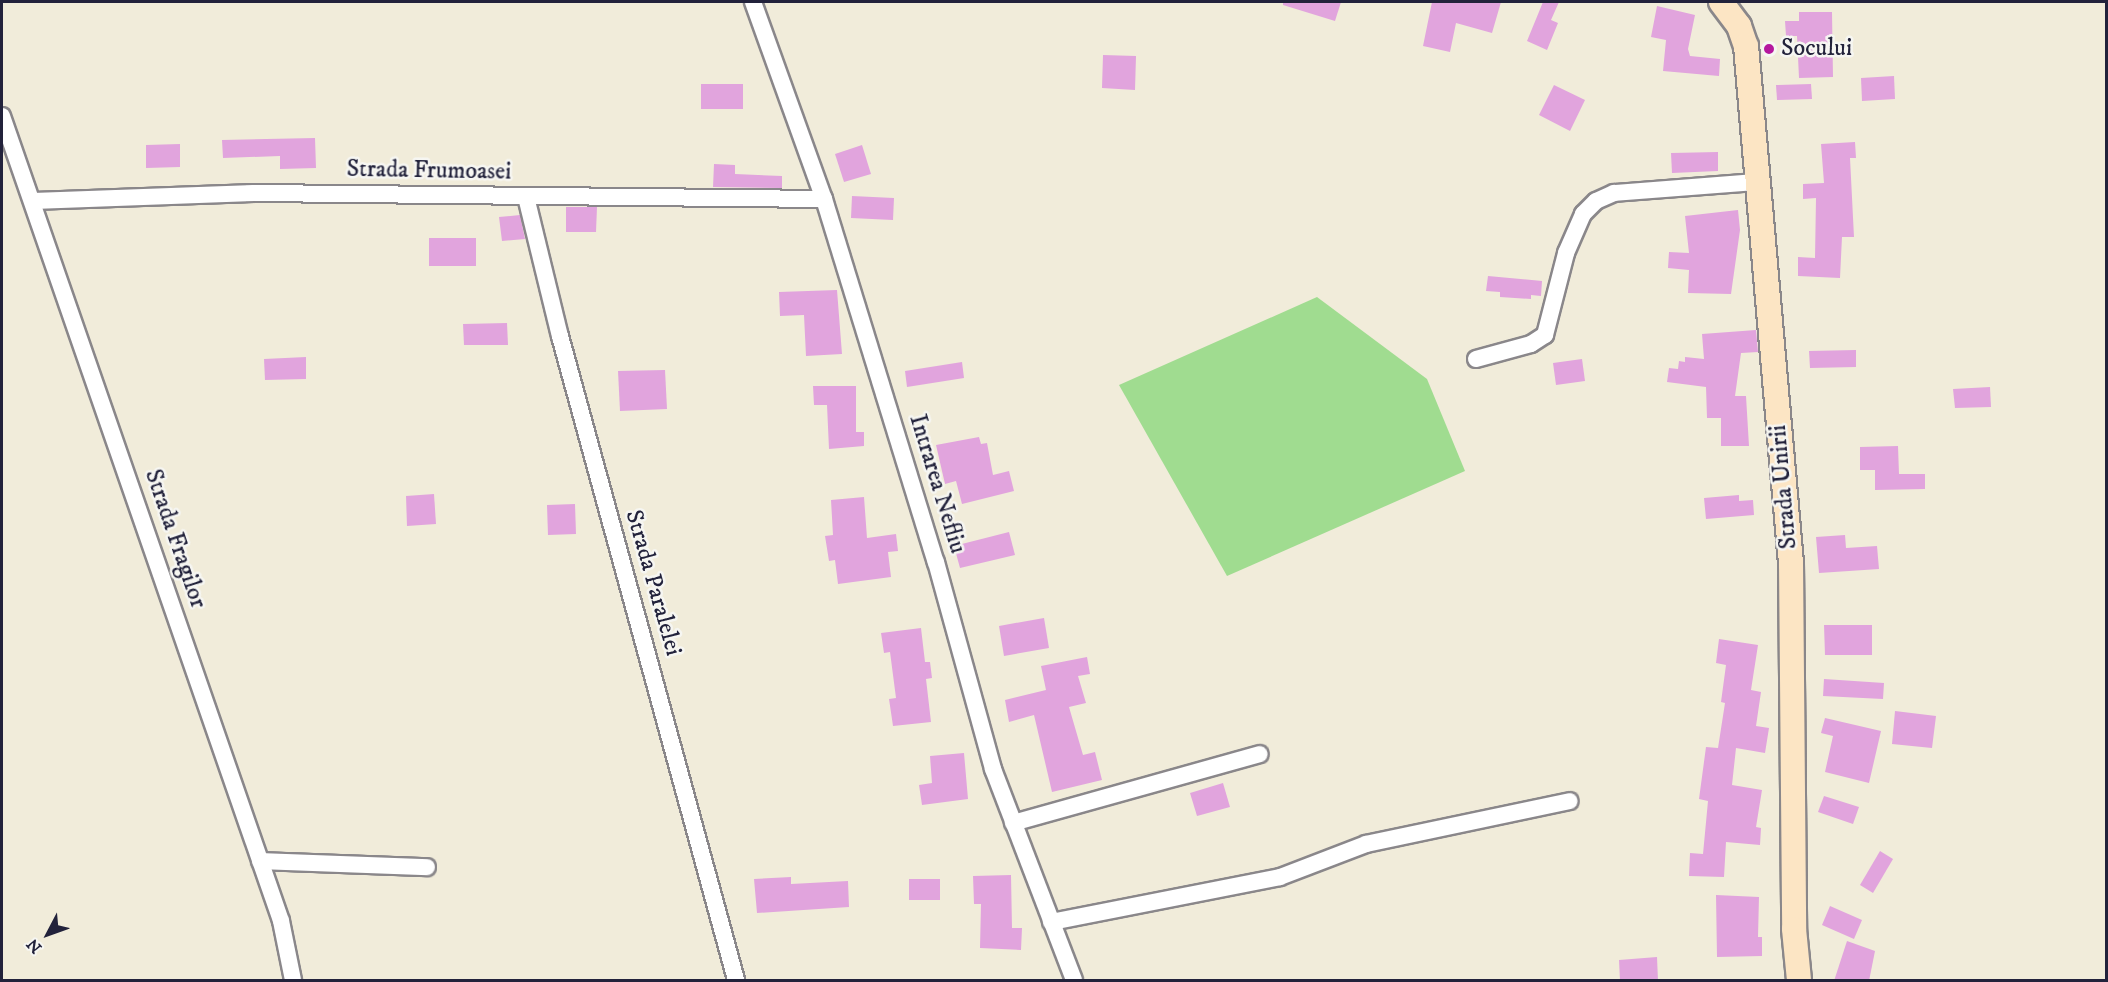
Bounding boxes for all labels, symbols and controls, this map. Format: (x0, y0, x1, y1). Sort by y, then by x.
place label: Socului (1781, 35, 1852, 63)
marker: Socului (1762, 42, 1776, 56)
street label: Strada Frumoasei (346, 155, 512, 187)
street label: Intrarea Nefliu (902, 411, 972, 557)
street label: Strada Unirii (1764, 424, 1804, 550)
street label: Strada Fragilor (138, 466, 212, 612)
street label: Strada Paralelei (618, 507, 688, 659)
north arrow (18, 904, 78, 964)
text: N (23, 934, 46, 957)

